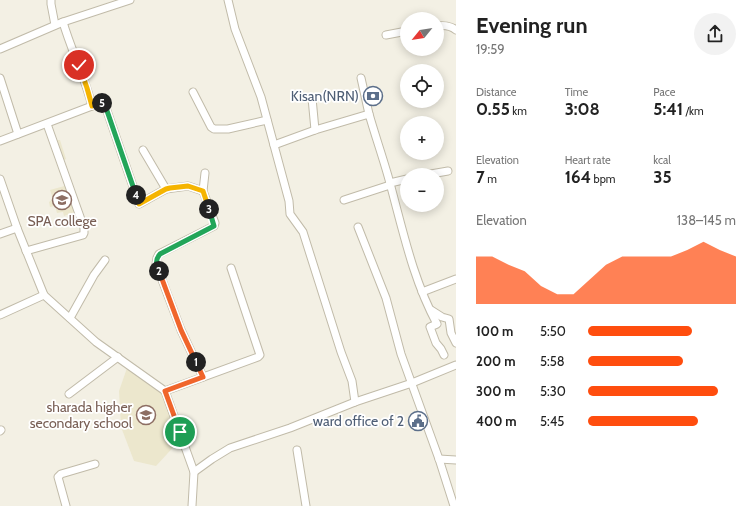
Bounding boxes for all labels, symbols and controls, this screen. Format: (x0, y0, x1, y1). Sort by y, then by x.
north arrow (400, 12, 444, 56)
map controls (400, 12, 444, 212)
text: Evening run (476, 12, 588, 39)
button: share (694, 13, 736, 55)
text: 19:59 (476, 41, 505, 57)
pin (62, 48, 96, 82)
icon: check (68, 54, 90, 76)
button: locate (400, 64, 444, 108)
bank icon: Kisan(NRN) (362, 85, 384, 107)
text: Distance (476, 85, 517, 99)
text: Time (565, 85, 588, 99)
text: Pace (653, 85, 675, 99)
place label: Kisan(NRN) (291, 87, 359, 105)
pin: 5 (92, 93, 112, 113)
text: 5 (99, 96, 105, 110)
text: 0.55 (476, 99, 510, 119)
text: 3:08 (565, 99, 600, 119)
text: 5:41 (653, 99, 683, 119)
text: km (510, 104, 527, 118)
text: /km (683, 104, 704, 118)
button: + (400, 116, 444, 160)
text: Elevation (476, 153, 519, 167)
text: Heart rate (565, 153, 611, 167)
text: kcal (653, 153, 671, 167)
text: 7 (476, 167, 485, 187)
text: 164 (565, 167, 591, 187)
text: 35 (653, 167, 672, 187)
button: − (400, 168, 444, 212)
text: m (485, 172, 497, 186)
text: bpm (591, 172, 615, 186)
pin: 4 (126, 185, 146, 205)
text: 4 (133, 188, 139, 202)
school or university icon: SPA college (51, 189, 73, 211)
pin: 3 (199, 199, 219, 219)
text: 3 (206, 202, 212, 216)
place label: SPA college (27, 212, 97, 230)
text: Elevation (476, 212, 527, 228)
text: 138–145 m (677, 212, 736, 228)
pin: 2 (149, 261, 169, 281)
text: 2 (156, 264, 162, 278)
text: 100 m (476, 323, 513, 339)
text: 5:50 (540, 323, 566, 339)
pin: 1 (186, 352, 206, 372)
text: 200 m (476, 353, 515, 369)
text: 5:58 (540, 353, 565, 369)
text: 1 (194, 355, 198, 369)
text: 300 m (476, 383, 516, 399)
text: 5:30 (540, 383, 566, 399)
place label: sharada higher secondary school (30, 398, 133, 432)
school or university icon: sharada higher secondary school (135, 404, 157, 426)
public building icon: ward office of 2 (407, 410, 429, 432)
place label: ward office of 2 (313, 412, 404, 430)
text: 400 m (476, 413, 517, 429)
text: 5:45 (540, 413, 564, 429)
pin (163, 415, 197, 449)
icon: arrive (169, 421, 191, 443)

